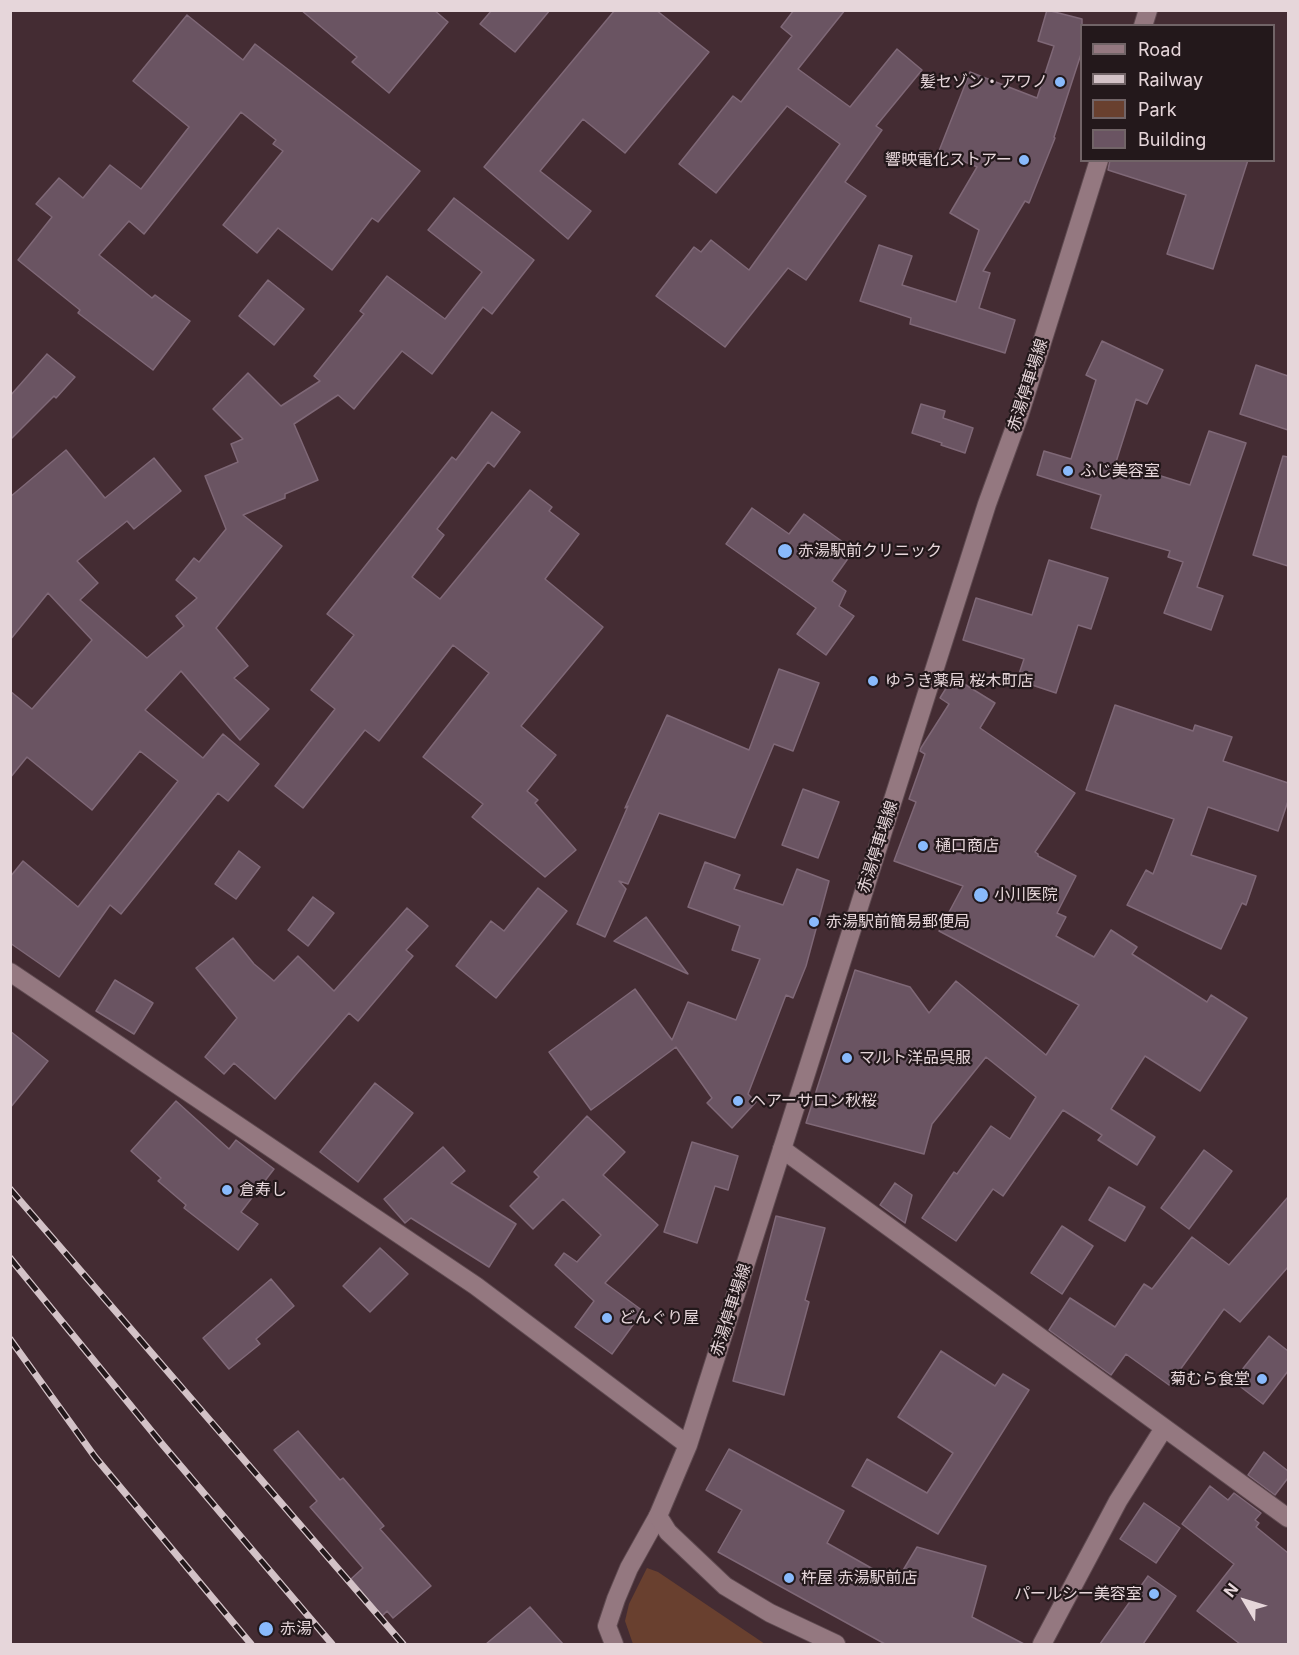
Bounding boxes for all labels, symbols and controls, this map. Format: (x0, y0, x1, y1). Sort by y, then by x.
legend (1080, 24, 1275, 162)
text: Road (1138, 39, 1181, 60)
text: Railway (1138, 69, 1203, 90)
place label: 髪セゾン・アワノ (920, 72, 1048, 92)
marker: 髪セゾン・アワノ (1053, 75, 1067, 89)
text: Park (1138, 99, 1177, 120)
text: Building (1138, 129, 1206, 150)
place label: 響映電化ストアー (885, 150, 1012, 170)
marker: 響映電化ストアー (1017, 153, 1031, 167)
street label: 赤湯停車場線 (1004, 336, 1052, 434)
place label: ふじ美容室 (1080, 461, 1160, 481)
marker: ふじ美容室 (1061, 464, 1075, 478)
place label: 赤湯駅前クリニック (798, 541, 942, 561)
marker: 赤湯駅前クリニック (776, 542, 794, 560)
place label: ゆうき薬局 桜木町店 (885, 671, 1033, 691)
marker: ゆうき薬局 桜木町店 (866, 674, 880, 688)
street label: 赤湯停車場線 (854, 798, 902, 896)
place label: 樋口商店 (935, 836, 999, 856)
marker: 樋口商店 (916, 839, 930, 853)
place label: 小川医院 (994, 885, 1058, 905)
marker: 小川医院 (972, 886, 990, 904)
place label: 赤湯駅前簡易郵便局 (826, 912, 970, 932)
marker: 赤湯駅前簡易郵便局 (807, 915, 821, 929)
place label: マルト洋品呉服 (859, 1048, 971, 1068)
marker: マルト洋品呉服 (840, 1051, 854, 1065)
place label: ヘアーサロン秋桜 (750, 1091, 877, 1111)
marker: ヘアーサロン秋桜 (731, 1094, 745, 1108)
place label: 倉寿し (239, 1180, 287, 1200)
marker: 倉寿し (220, 1183, 234, 1197)
street label: 赤湯停車場線 (707, 1261, 755, 1359)
place label: どんぐり屋 (619, 1308, 699, 1328)
marker: どんぐり屋 (600, 1311, 614, 1325)
place label: 菊むら食堂 (1170, 1369, 1250, 1389)
marker: 菊むら食堂 (1255, 1372, 1269, 1386)
place label: 杵屋 赤湯駅前店 (801, 1568, 917, 1588)
marker: 杵屋 赤湯駅前店 (782, 1571, 796, 1585)
north arrow (1215, 1571, 1275, 1631)
text: N (1219, 1579, 1242, 1601)
place label: パールシー美容室 (1014, 1584, 1142, 1604)
marker: パールシー美容室 (1147, 1587, 1161, 1601)
place label: 赤湯 (280, 1619, 312, 1639)
marker: 赤湯 (257, 1620, 275, 1638)

